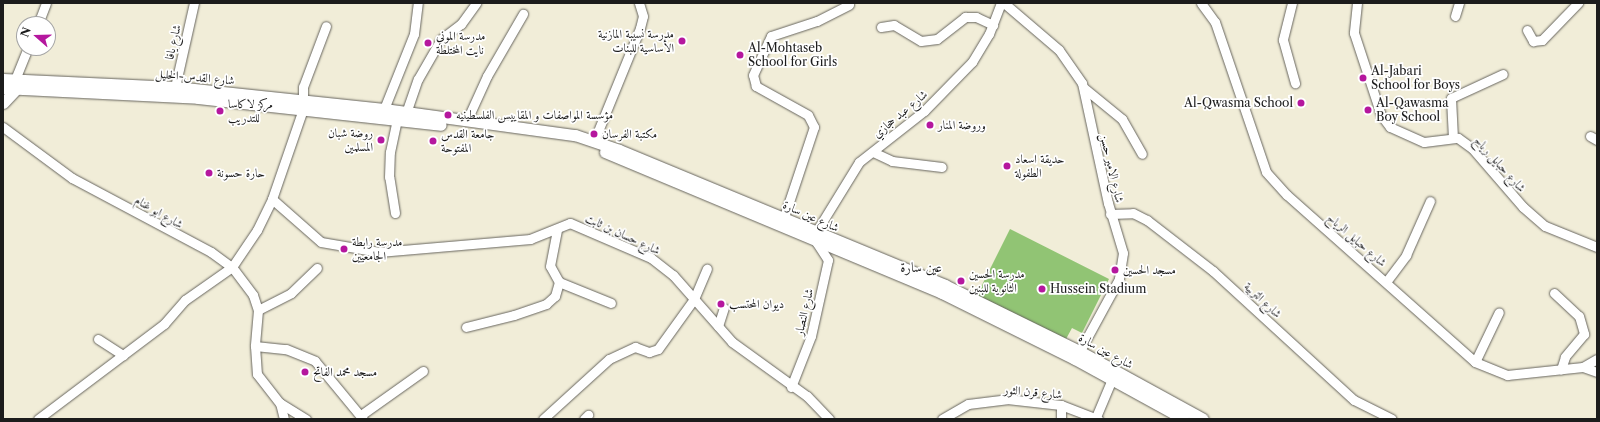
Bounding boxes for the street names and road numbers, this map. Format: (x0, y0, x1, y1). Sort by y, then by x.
street label: شارع يافا (162, 23, 184, 61)
street label: شارع القدس-الخليل (155, 66, 235, 88)
street label: شارع عبد حجازي (870, 87, 930, 141)
street label: شارع الامير حسن (1097, 132, 1127, 204)
street label: شارع حبايل رياح (1471, 133, 1529, 195)
street label: شارع ابو غنام (132, 192, 186, 232)
street label: شارع عين سارة (781, 197, 841, 235)
street label: شارع حسان بن ثابت (583, 210, 663, 258)
street label: شارع حبايل الرياح (1324, 210, 1390, 270)
street label: شارع التربية (1241, 279, 1285, 321)
street label: شارع النصار (792, 287, 816, 337)
street label: شارع عين سارة (1076, 330, 1136, 372)
street label: شارع قرن الثور (1003, 382, 1063, 402)

